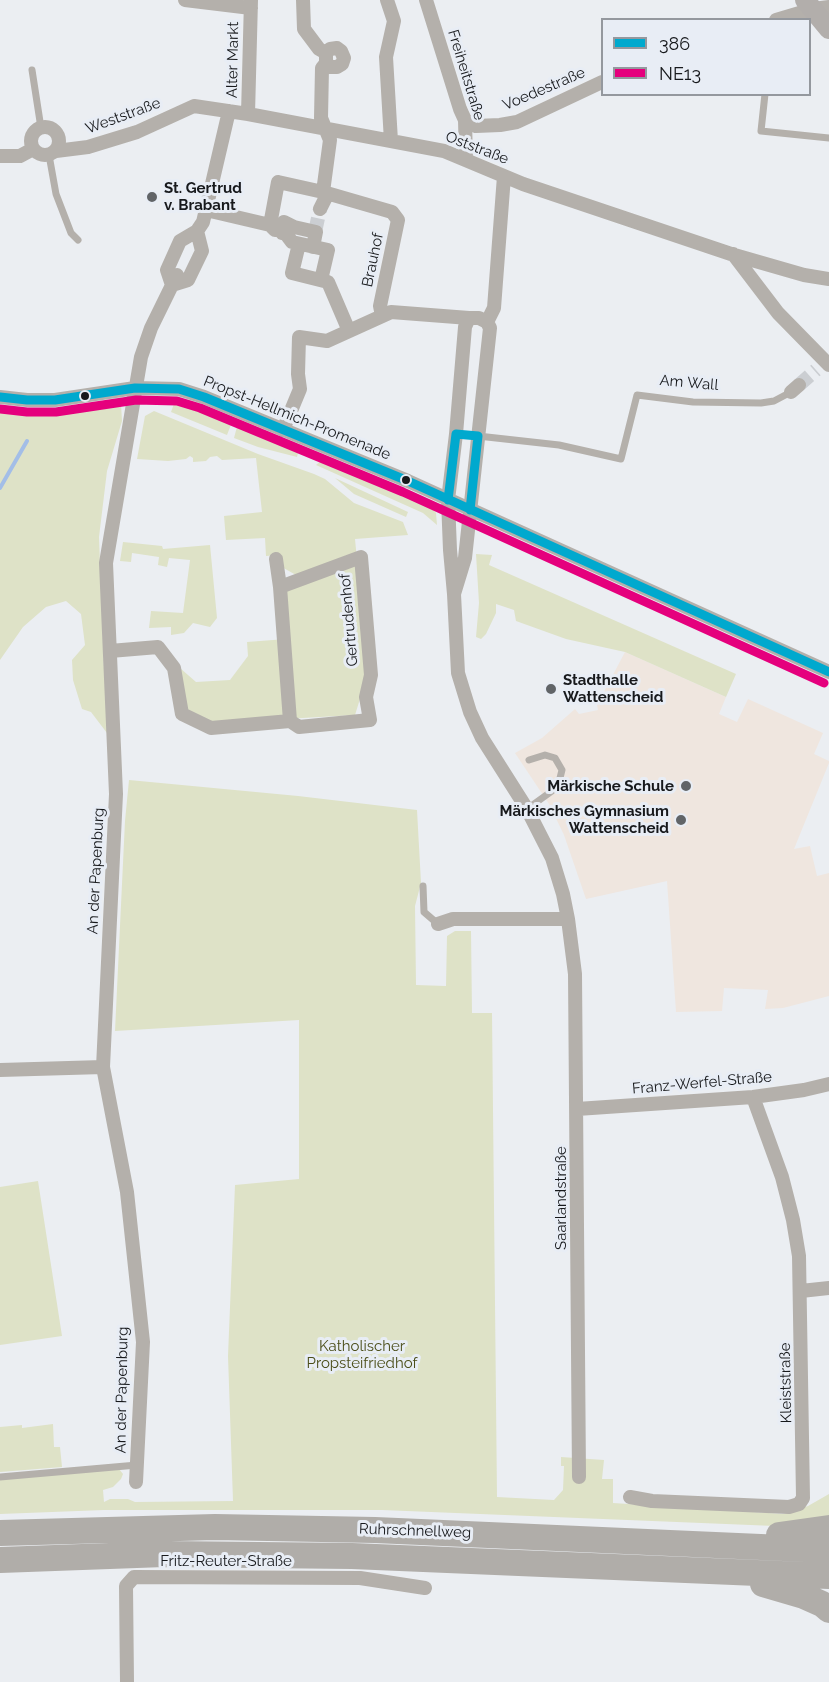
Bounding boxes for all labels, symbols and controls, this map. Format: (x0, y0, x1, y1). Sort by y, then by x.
legend (601, 18, 811, 96)
street label: Alter Markt (223, 22, 243, 98)
street label: Freiheitstraße (444, 27, 488, 123)
text: 386 (659, 33, 690, 54)
text: NE13 (659, 63, 701, 84)
street label: Voedestraße (500, 64, 588, 114)
street label: Weststraße (83, 94, 163, 138)
street label: Oststraße (443, 128, 511, 168)
place label: St. Gertrud v. Brabant (164, 179, 242, 214)
marker: St. Gertrud v. Brabant (145, 190, 159, 204)
street label: Brauhof (359, 231, 387, 289)
street label: Am Wall (659, 371, 719, 395)
street label: Propst-Hellmich-Promenade (201, 372, 393, 464)
unlabelled marker (79, 390, 91, 402)
unlabelled marker (400, 474, 412, 486)
street label: Gertrudenhof (336, 573, 362, 667)
place label: Stadthalle Wattenscheid (563, 671, 663, 706)
marker: Stadthalle Wattenscheid (544, 682, 558, 696)
place label: Märkische Schule (547, 777, 674, 795)
marker: Märkische Schule (679, 779, 693, 793)
place label: Märkisches Gymnasium Wattenscheid (500, 802, 669, 837)
street label: An der Papenburg (84, 807, 108, 935)
marker: Märkisches Gymnasium Wattenscheid (674, 813, 688, 827)
street label: Franz-Werfel-Straße (631, 1068, 773, 1098)
street label: Saarlandstraße (552, 1146, 570, 1250)
street label: An der Papenburg (112, 1327, 132, 1453)
park label: Katholischer Propsteifriedhof (307, 1337, 417, 1372)
street label: Kleiststraße (776, 1342, 796, 1424)
street label: Ruhrschnellweg (359, 1520, 471, 1542)
street label: Fritz-Reuter-Straße (160, 1552, 292, 1570)

